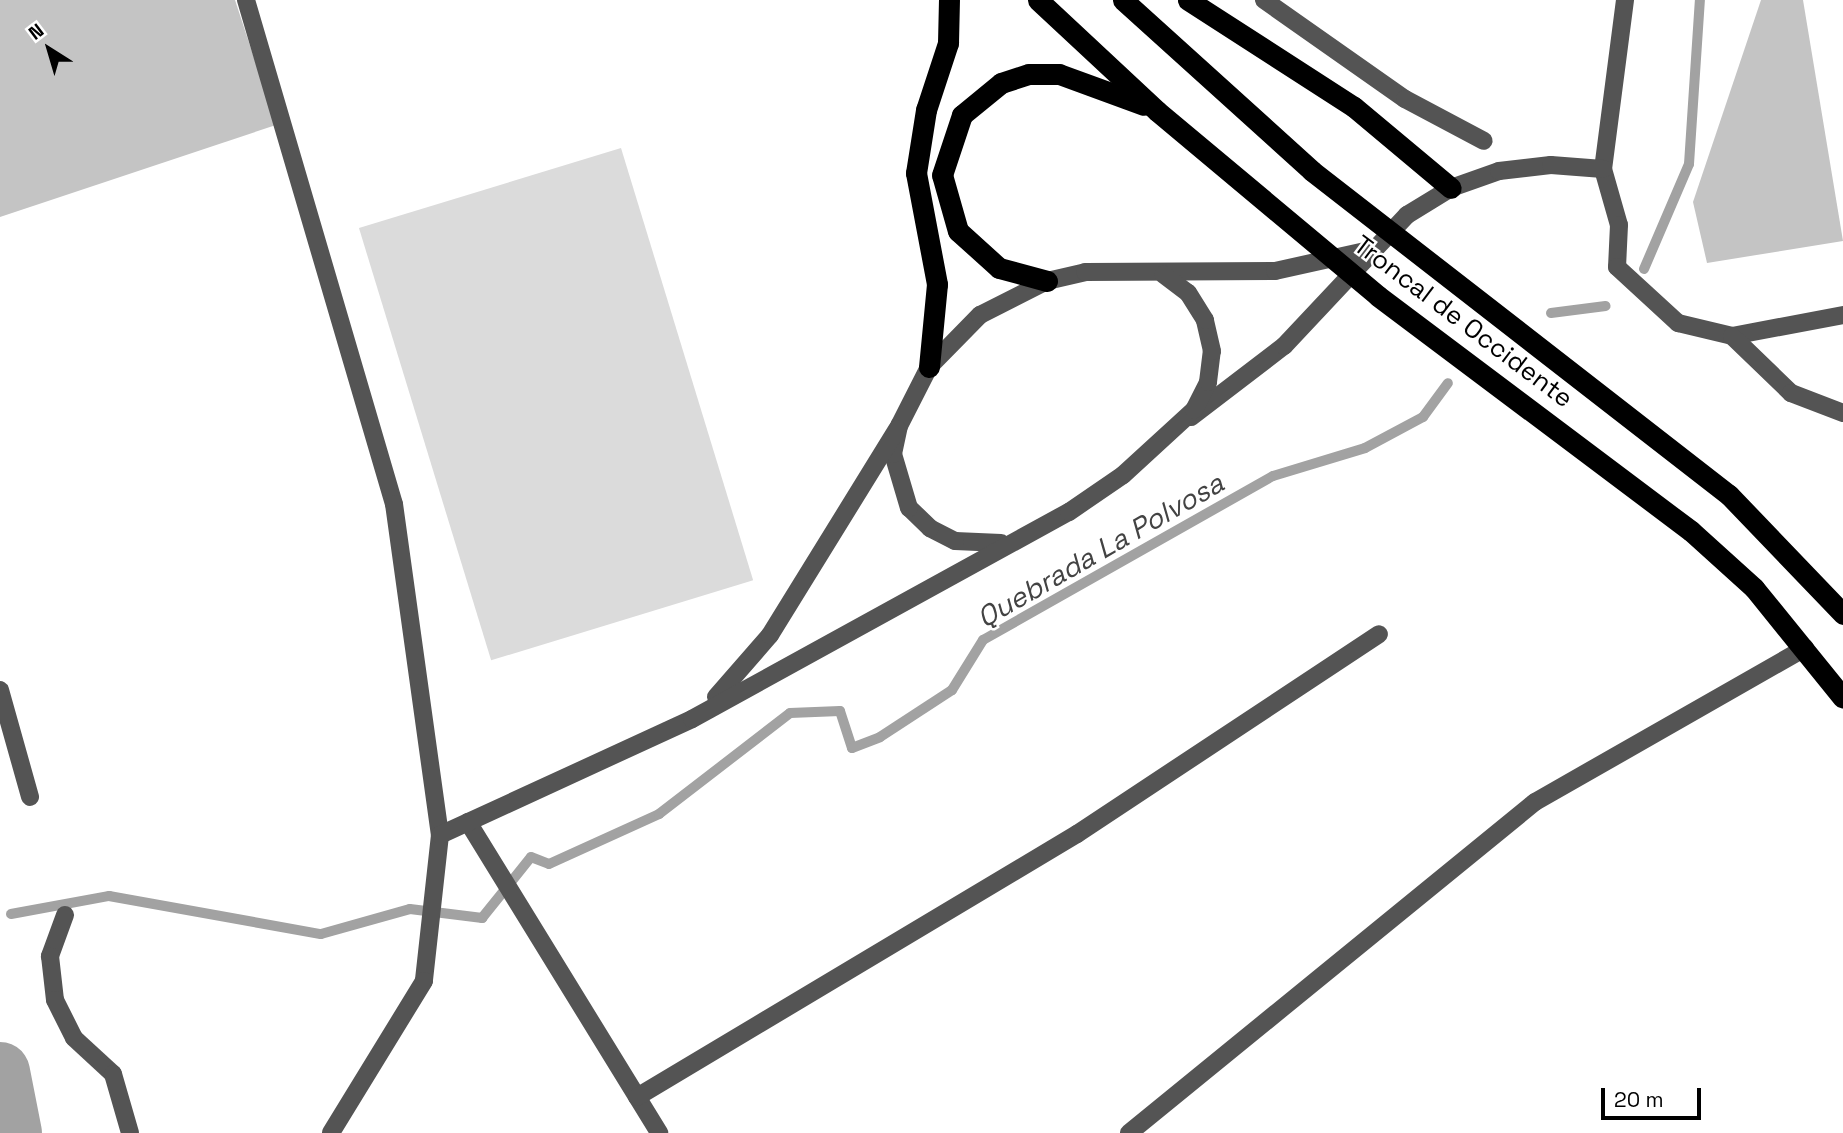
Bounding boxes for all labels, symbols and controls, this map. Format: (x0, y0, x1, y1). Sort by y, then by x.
north arrow (14, 14, 84, 84)
text: N (23, 18, 49, 46)
street label: Troncal de Occidente (1347, 229, 1579, 415)
water label: Quebrada La Polvosa (971, 466, 1229, 634)
scale bar (1605, 1074, 1705, 1118)
text: 20 m (1614, 1086, 1664, 1113)

